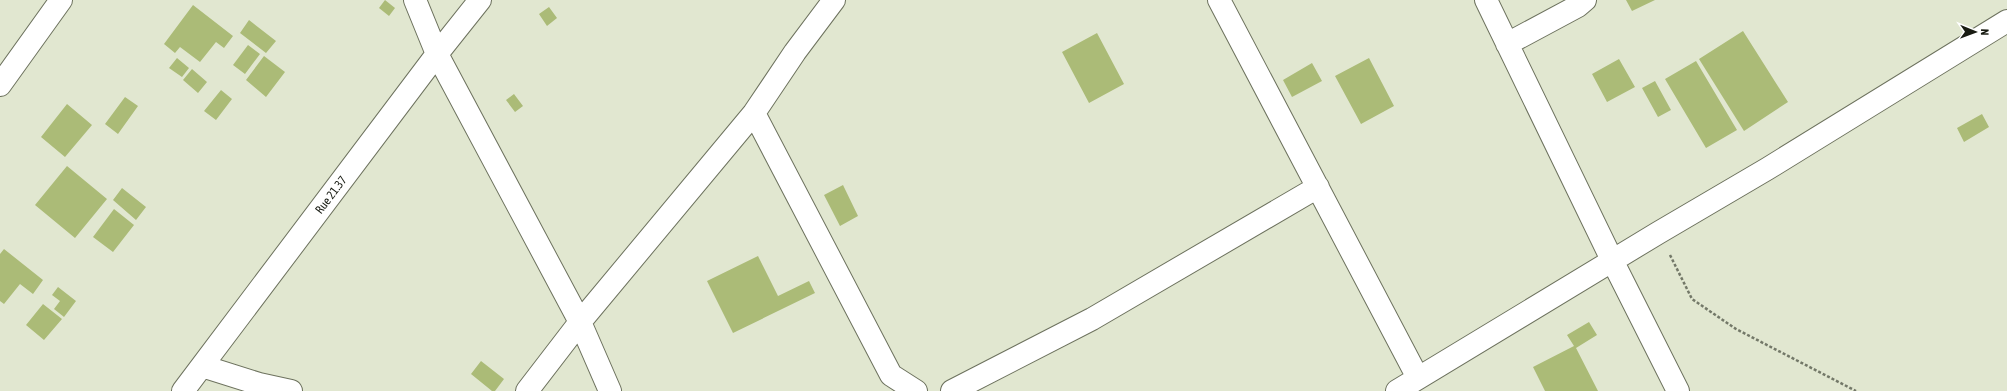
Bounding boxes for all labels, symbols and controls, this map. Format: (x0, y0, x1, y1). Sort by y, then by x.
north arrow (1955, 12, 1995, 52)
text: N (1979, 29, 1991, 36)
street label: Rue 21.37 (312, 173, 350, 217)

